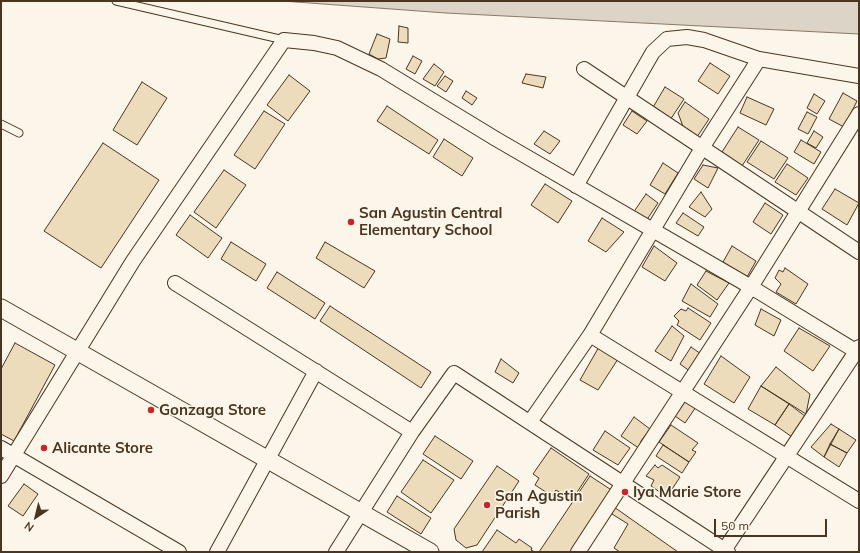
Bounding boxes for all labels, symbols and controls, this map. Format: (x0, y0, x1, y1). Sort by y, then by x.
place label: San Agustin Central Elementary School (359, 204, 503, 239)
marker: San Agustin Central Elementary School (346, 217, 356, 227)
place label: Gonzaga Store (159, 401, 266, 419)
marker: Gonzaga Store (146, 405, 156, 415)
place label: Alicante Store (52, 439, 153, 457)
marker: Alicante Store (39, 443, 49, 453)
place label: Iya Marie Store (633, 483, 741, 501)
place label: San Agustin Parish (495, 487, 583, 522)
marker: Iya Marie Store (620, 487, 630, 497)
north arrow (16, 497, 56, 537)
marker: San Agustin Parish (482, 500, 492, 510)
scale bar (716, 511, 829, 537)
text: 50 m (721, 518, 749, 533)
text: N (22, 519, 37, 535)

